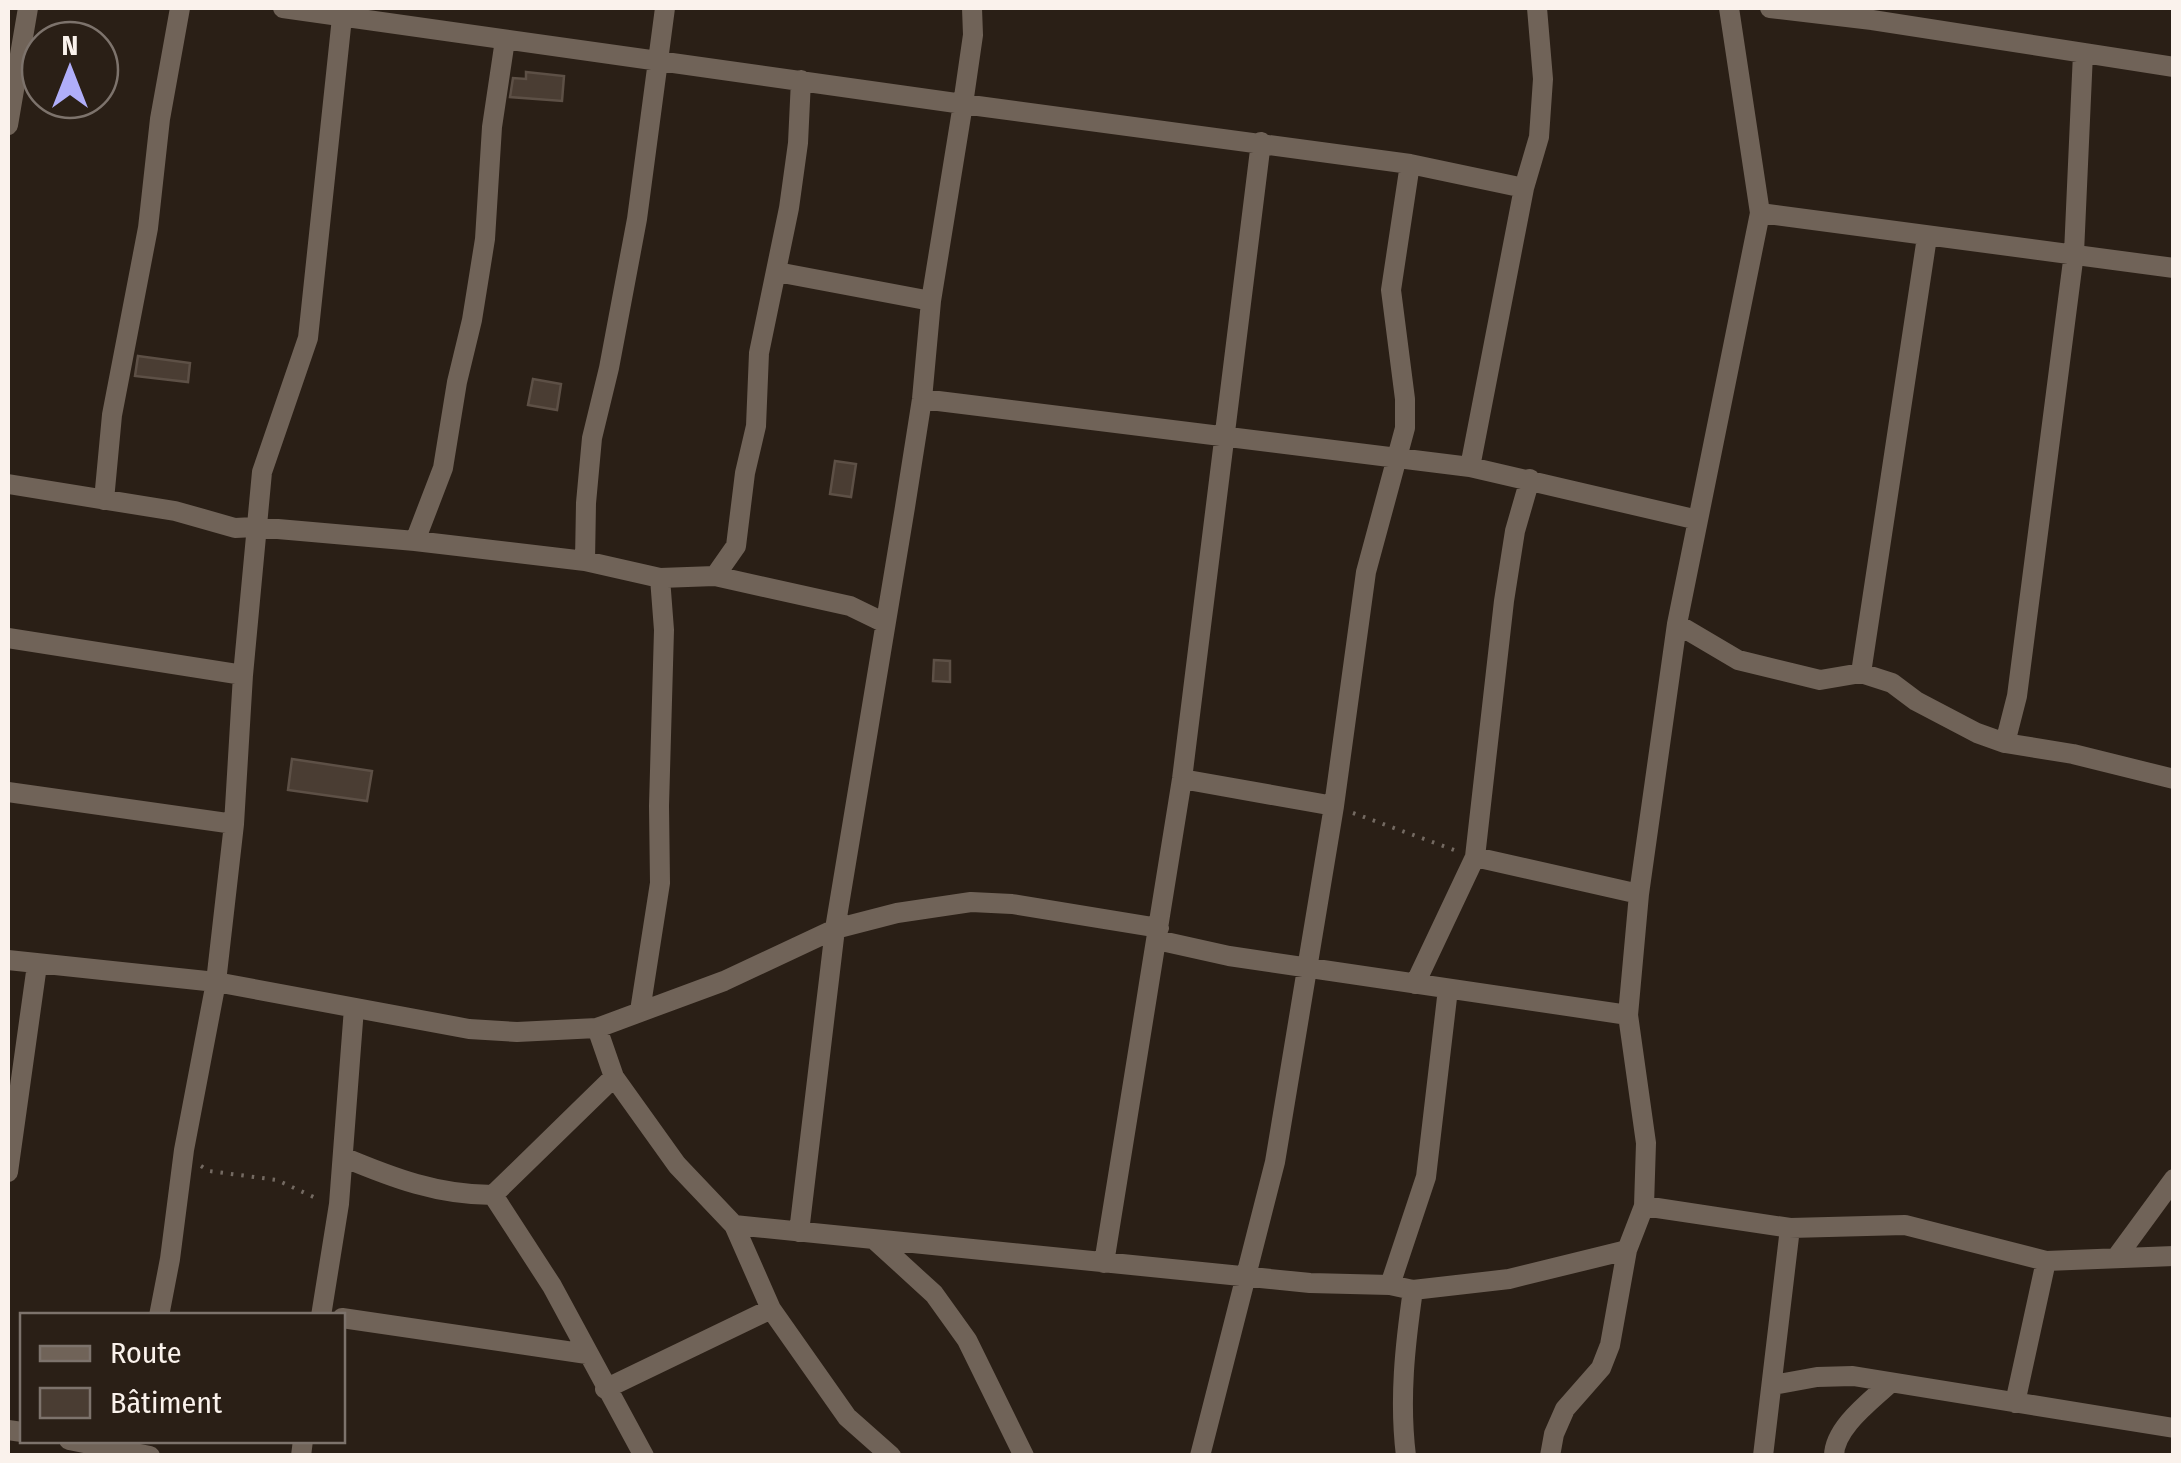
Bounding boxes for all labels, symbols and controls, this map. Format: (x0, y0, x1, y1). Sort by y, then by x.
north arrow (20, 20, 120, 120)
text: N (62, 29, 78, 62)
legend (20, 1313, 345, 1443)
text: Route (110, 1335, 182, 1371)
text: Bâtiment (110, 1385, 222, 1421)

